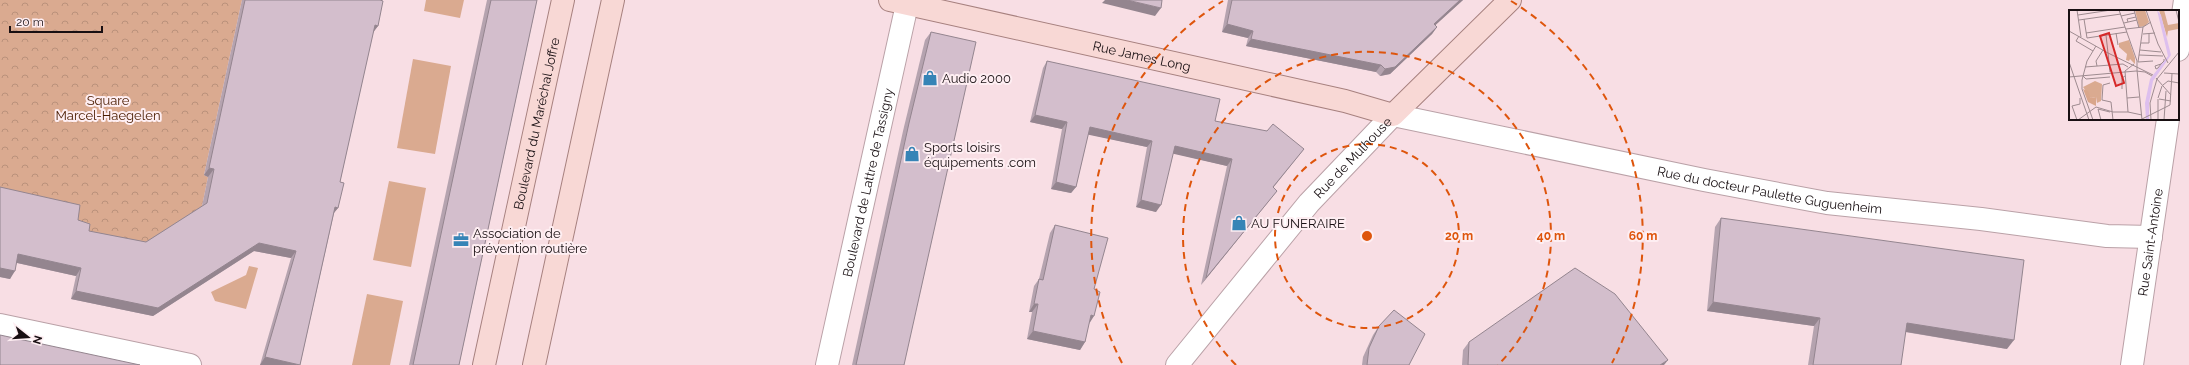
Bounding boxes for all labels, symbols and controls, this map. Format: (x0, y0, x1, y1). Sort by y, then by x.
scale bar (10, 8, 102, 34)
inset map (2069, 10, 2179, 120)
text: 20 m (16, 15, 44, 29)
street label: Boulevard du Maréchal Joffre (510, 36, 562, 211)
street label: Rue James Long (1091, 38, 1192, 74)
shop icon: Audio 2000 (921, 69, 939, 87)
place label: Audio 2000 (942, 71, 1011, 86)
street label: Boulevard de Lattre de Tassigny (839, 87, 896, 278)
park label: Square Marcel-Haegelen (56, 93, 160, 123)
street label: Rue de Mulhouse (1311, 114, 1395, 201)
place label: Sports loisirs équipements .com (924, 140, 1036, 170)
shop icon: Sports loisirs équipements .com (903, 145, 921, 163)
street label: Rue du docteur Paulette Guguenheim (1656, 163, 1883, 216)
street label: Rue Saint-Antoine (2135, 187, 2165, 297)
shop icon: AU FUNERAIRE (1230, 214, 1248, 232)
place label: AU FUNERAIRE (1251, 216, 1345, 231)
place label: Association de prévention routière (473, 226, 587, 256)
centre of rings (1360, 229, 1374, 243)
text: 20 m (1445, 229, 1473, 243)
text: 40 m (1537, 229, 1565, 243)
text: 60 m (1629, 229, 1657, 243)
office icon: Association de prévention routière (452, 231, 470, 249)
north arrow (8, 317, 48, 357)
text: N (30, 334, 45, 346)

